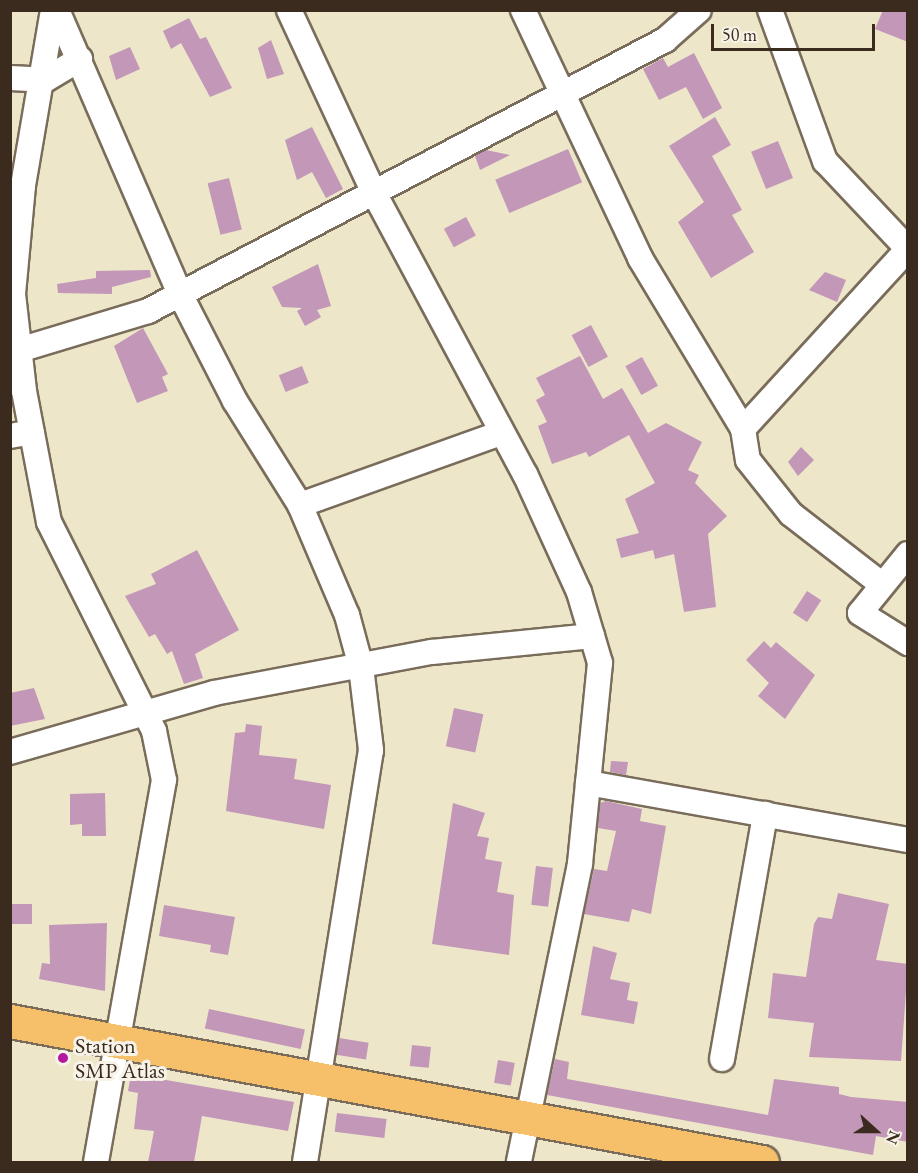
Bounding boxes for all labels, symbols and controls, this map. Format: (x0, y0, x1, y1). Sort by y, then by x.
scale bar (714, 12, 878, 50)
text: 50 m (722, 23, 757, 46)
place label: Station SMP Atlas (75, 1032, 165, 1084)
marker: Station SMP Atlas (56, 1051, 70, 1065)
north arrow (846, 1101, 906, 1161)
text: N (881, 1128, 905, 1147)

